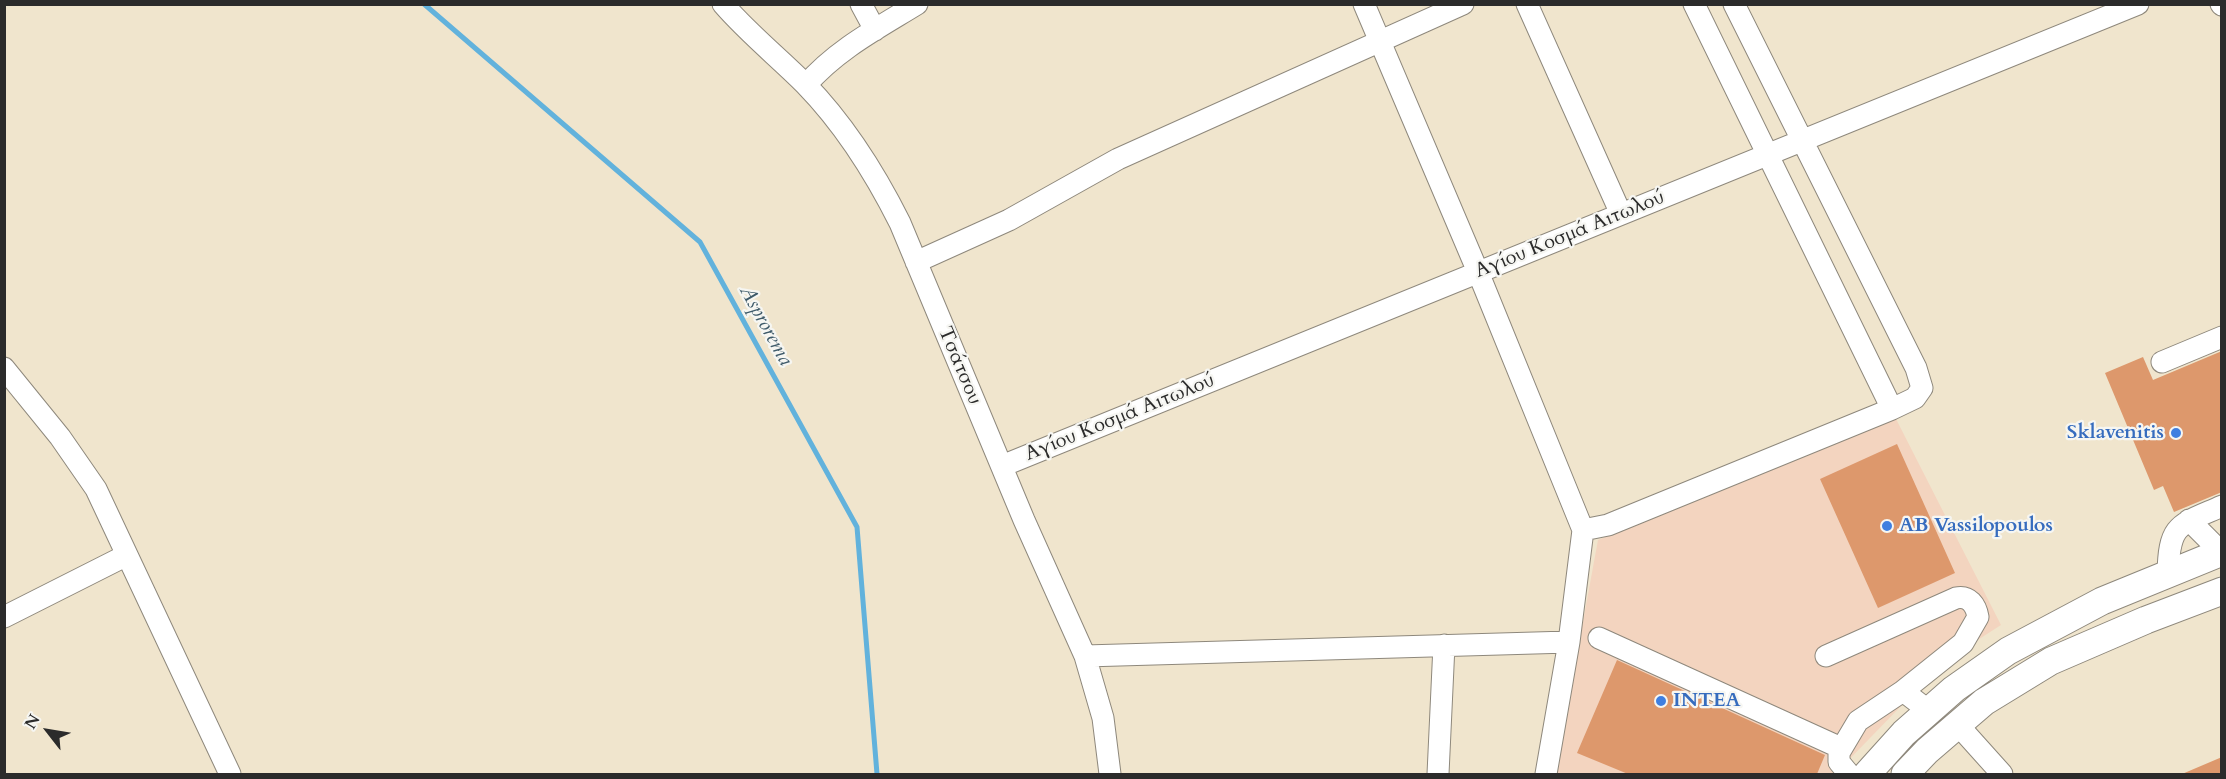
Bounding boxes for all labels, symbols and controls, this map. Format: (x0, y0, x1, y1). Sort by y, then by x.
street label: Αγίου Κοσμά Αιτωλού (1472, 186, 1668, 284)
water label: Asprorema (733, 281, 797, 371)
street label: Τσάτσου (932, 324, 986, 408)
street label: Αγίου Κοσμά Αιτωλού (1022, 369, 1218, 467)
place label: Sklavenitis (2067, 421, 2164, 445)
marker: Sklavenitis (2169, 426, 2183, 440)
place label: AB Vassilopoulos (1899, 514, 2053, 538)
marker: AB Vassilopoulos (1880, 519, 1894, 533)
place label: INTEA (1673, 689, 1741, 713)
marker: INTEA (1654, 694, 1668, 708)
north arrow (18, 701, 78, 761)
text: N (20, 710, 46, 733)

